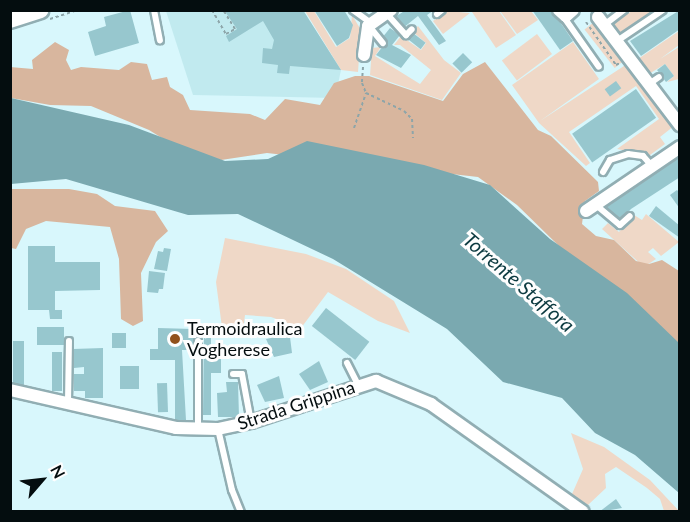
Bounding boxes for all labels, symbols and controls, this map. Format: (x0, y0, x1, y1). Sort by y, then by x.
water label: Torrente Staffora (459, 227, 579, 337)
place label: Termoidraulica Vogherese (187, 318, 302, 360)
marker: Termoidraulica Vogherese (168, 332, 182, 346)
street label: Strada Grippina (235, 376, 357, 434)
north arrow (12, 450, 72, 510)
text: N (47, 461, 70, 481)

